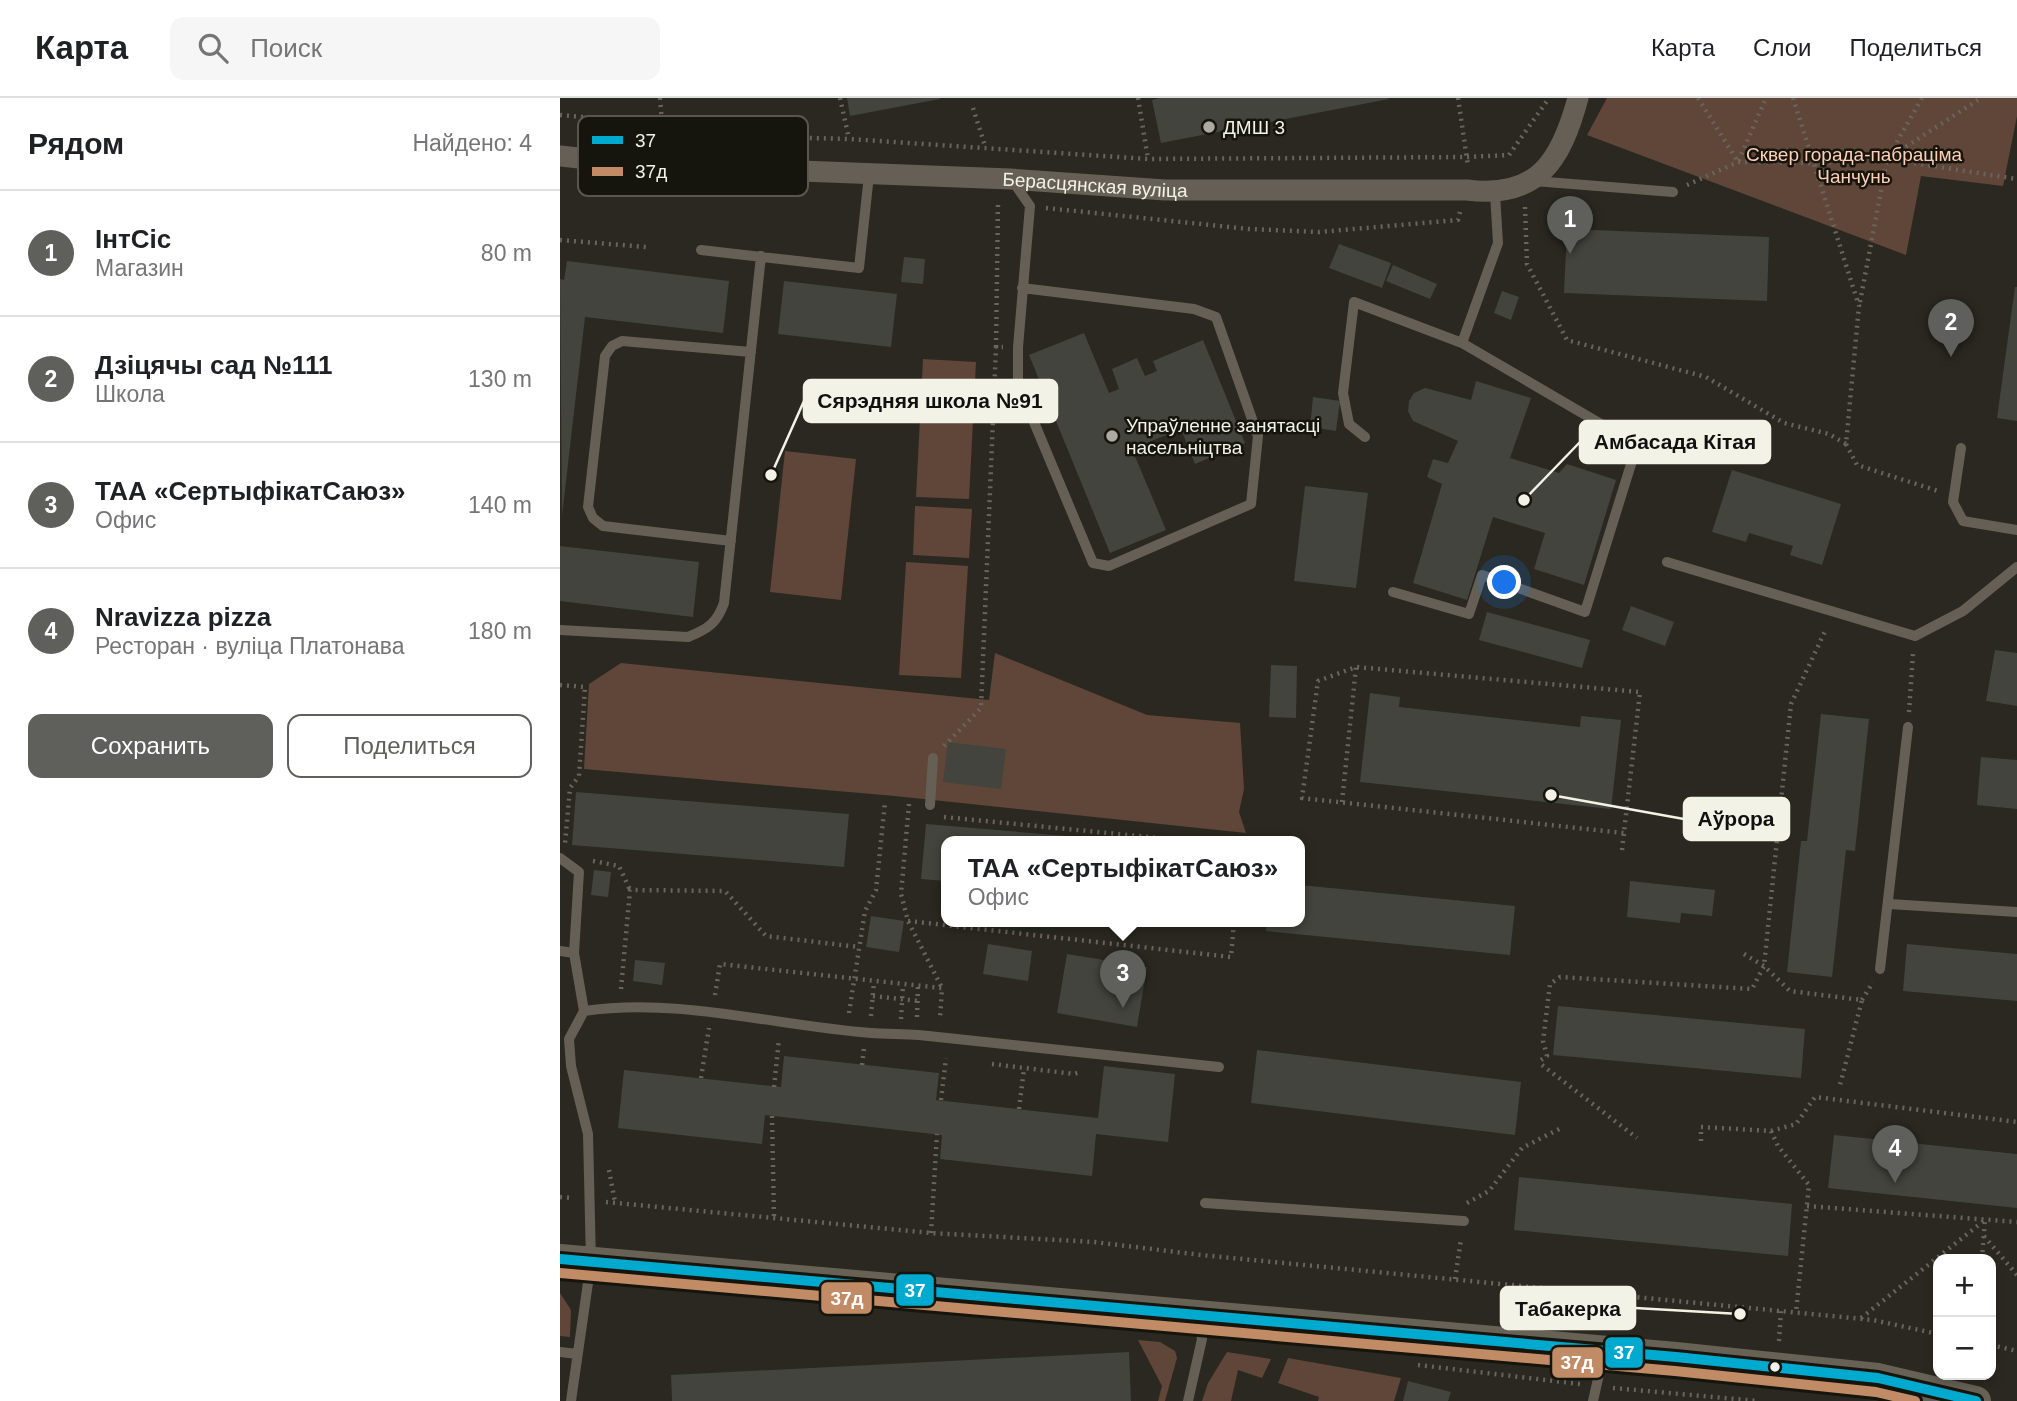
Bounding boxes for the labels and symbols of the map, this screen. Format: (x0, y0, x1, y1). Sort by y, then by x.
legend (578, 116, 808, 196)
place label: ДМШ 3 (1223, 117, 1285, 138)
marker: ДМШ 3 (1201, 119, 1217, 135)
text: 37 (635, 130, 656, 151)
park label: Сквер горада-пабраціма Чанчунь (1746, 144, 1962, 187)
text: 37д (635, 161, 667, 182)
street label: Берасцянская вуліца (1002, 169, 1188, 201)
pin: 1 (1547, 196, 1593, 254)
pin: 2 (1928, 299, 1974, 357)
callout: Сярэдняя школа №91 (804, 380, 1057, 422)
text: Сярэдняя школа №91 (817, 389, 1043, 412)
place label: Упраўленне занятасці насельніцтва (1126, 415, 1320, 458)
callout: Амбасада Кітая (1580, 421, 1770, 463)
marker: Упраўленне занятасці насельніцтва (1104, 428, 1120, 444)
text: Амбасада Кітая (1594, 430, 1756, 453)
your location (1487, 565, 1521, 599)
callout: Аўрора (1684, 798, 1789, 840)
text: Аўрора (1697, 807, 1775, 830)
pin: 3 (1100, 950, 1146, 1008)
pin: 4 (1872, 1125, 1918, 1183)
line badge: 37 (895, 1273, 935, 1307)
text: 37 (904, 1280, 926, 1301)
line badge: 37д (820, 1281, 873, 1315)
callout: Табакерка (1501, 1287, 1635, 1329)
text: 37д (830, 1288, 864, 1309)
text: Табакерка (1515, 1297, 1621, 1320)
line badge: 37 (1604, 1336, 1644, 1369)
text: 37 (1613, 1342, 1635, 1363)
line badge: 37д (1551, 1346, 1604, 1379)
text: 37д (1560, 1352, 1594, 1373)
unlabelled marker (1768, 1360, 1782, 1374)

